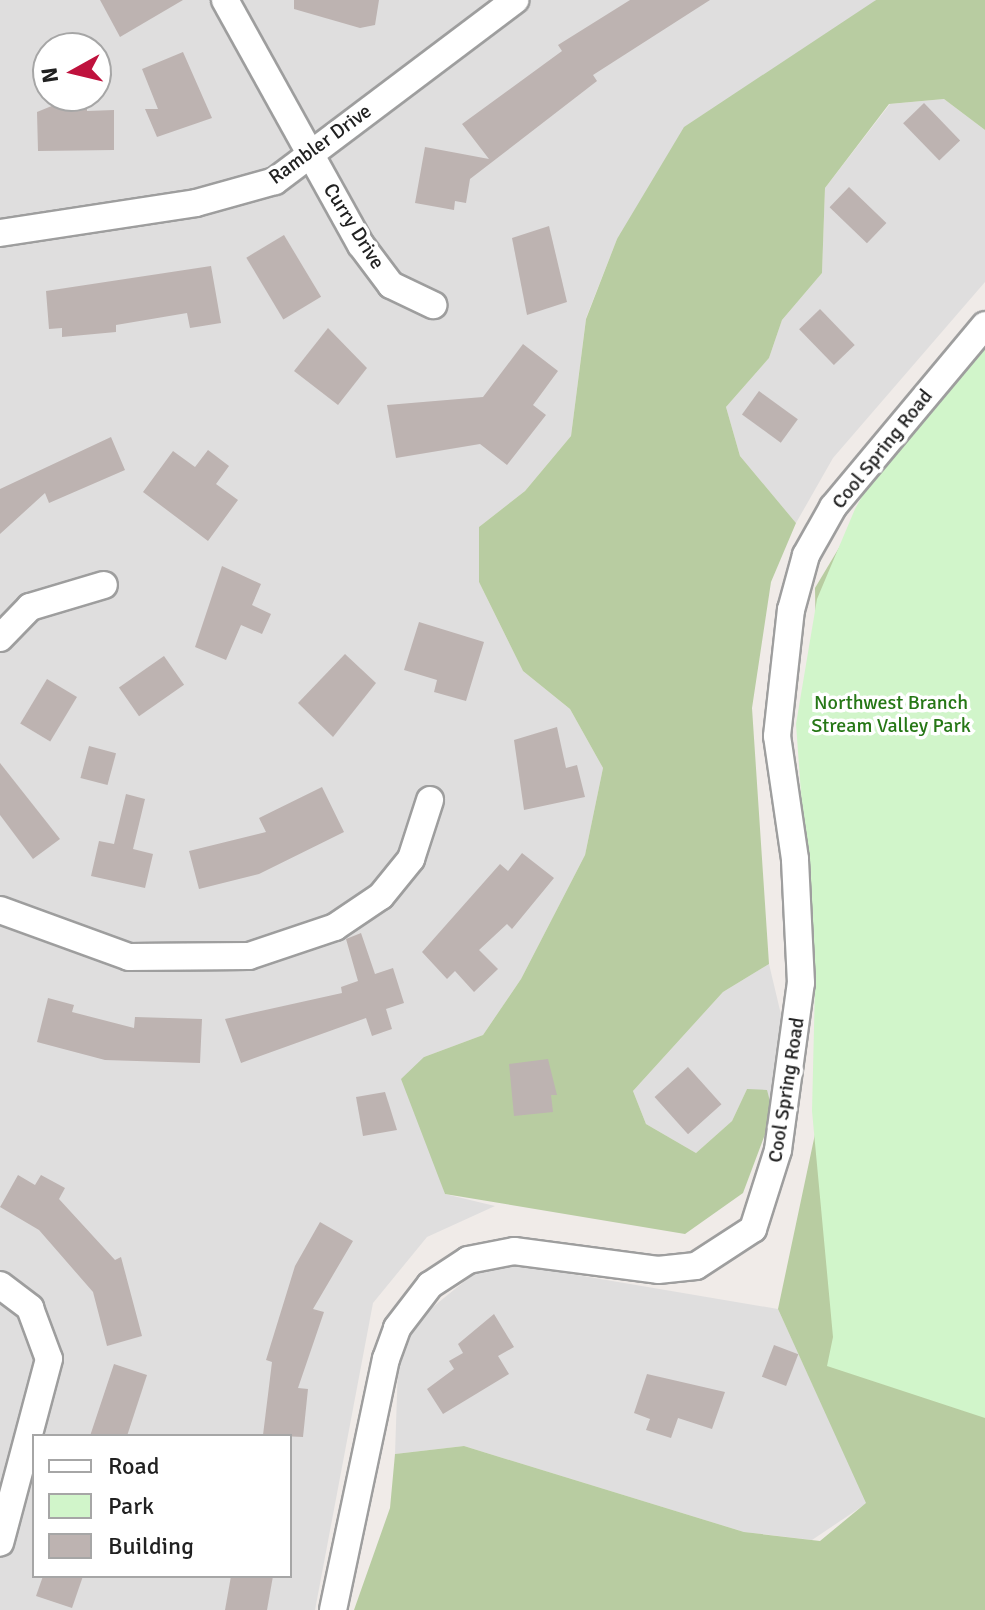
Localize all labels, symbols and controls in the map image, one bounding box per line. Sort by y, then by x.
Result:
north arrow [32,32,112,112]
text: N [35,66,64,85]
street label: Rambler Drive [264,99,376,189]
street label: Curry Drive [318,179,390,273]
street label: Cool Spring Road [827,385,937,513]
park label: Northwest Branch Stream Valley Park [811,691,971,738]
street label: Cool Spring Road [763,1016,809,1164]
legend [32,1434,292,1578]
text: Road [108,1451,159,1481]
text: Park [108,1491,154,1521]
text: Building [108,1531,194,1561]

